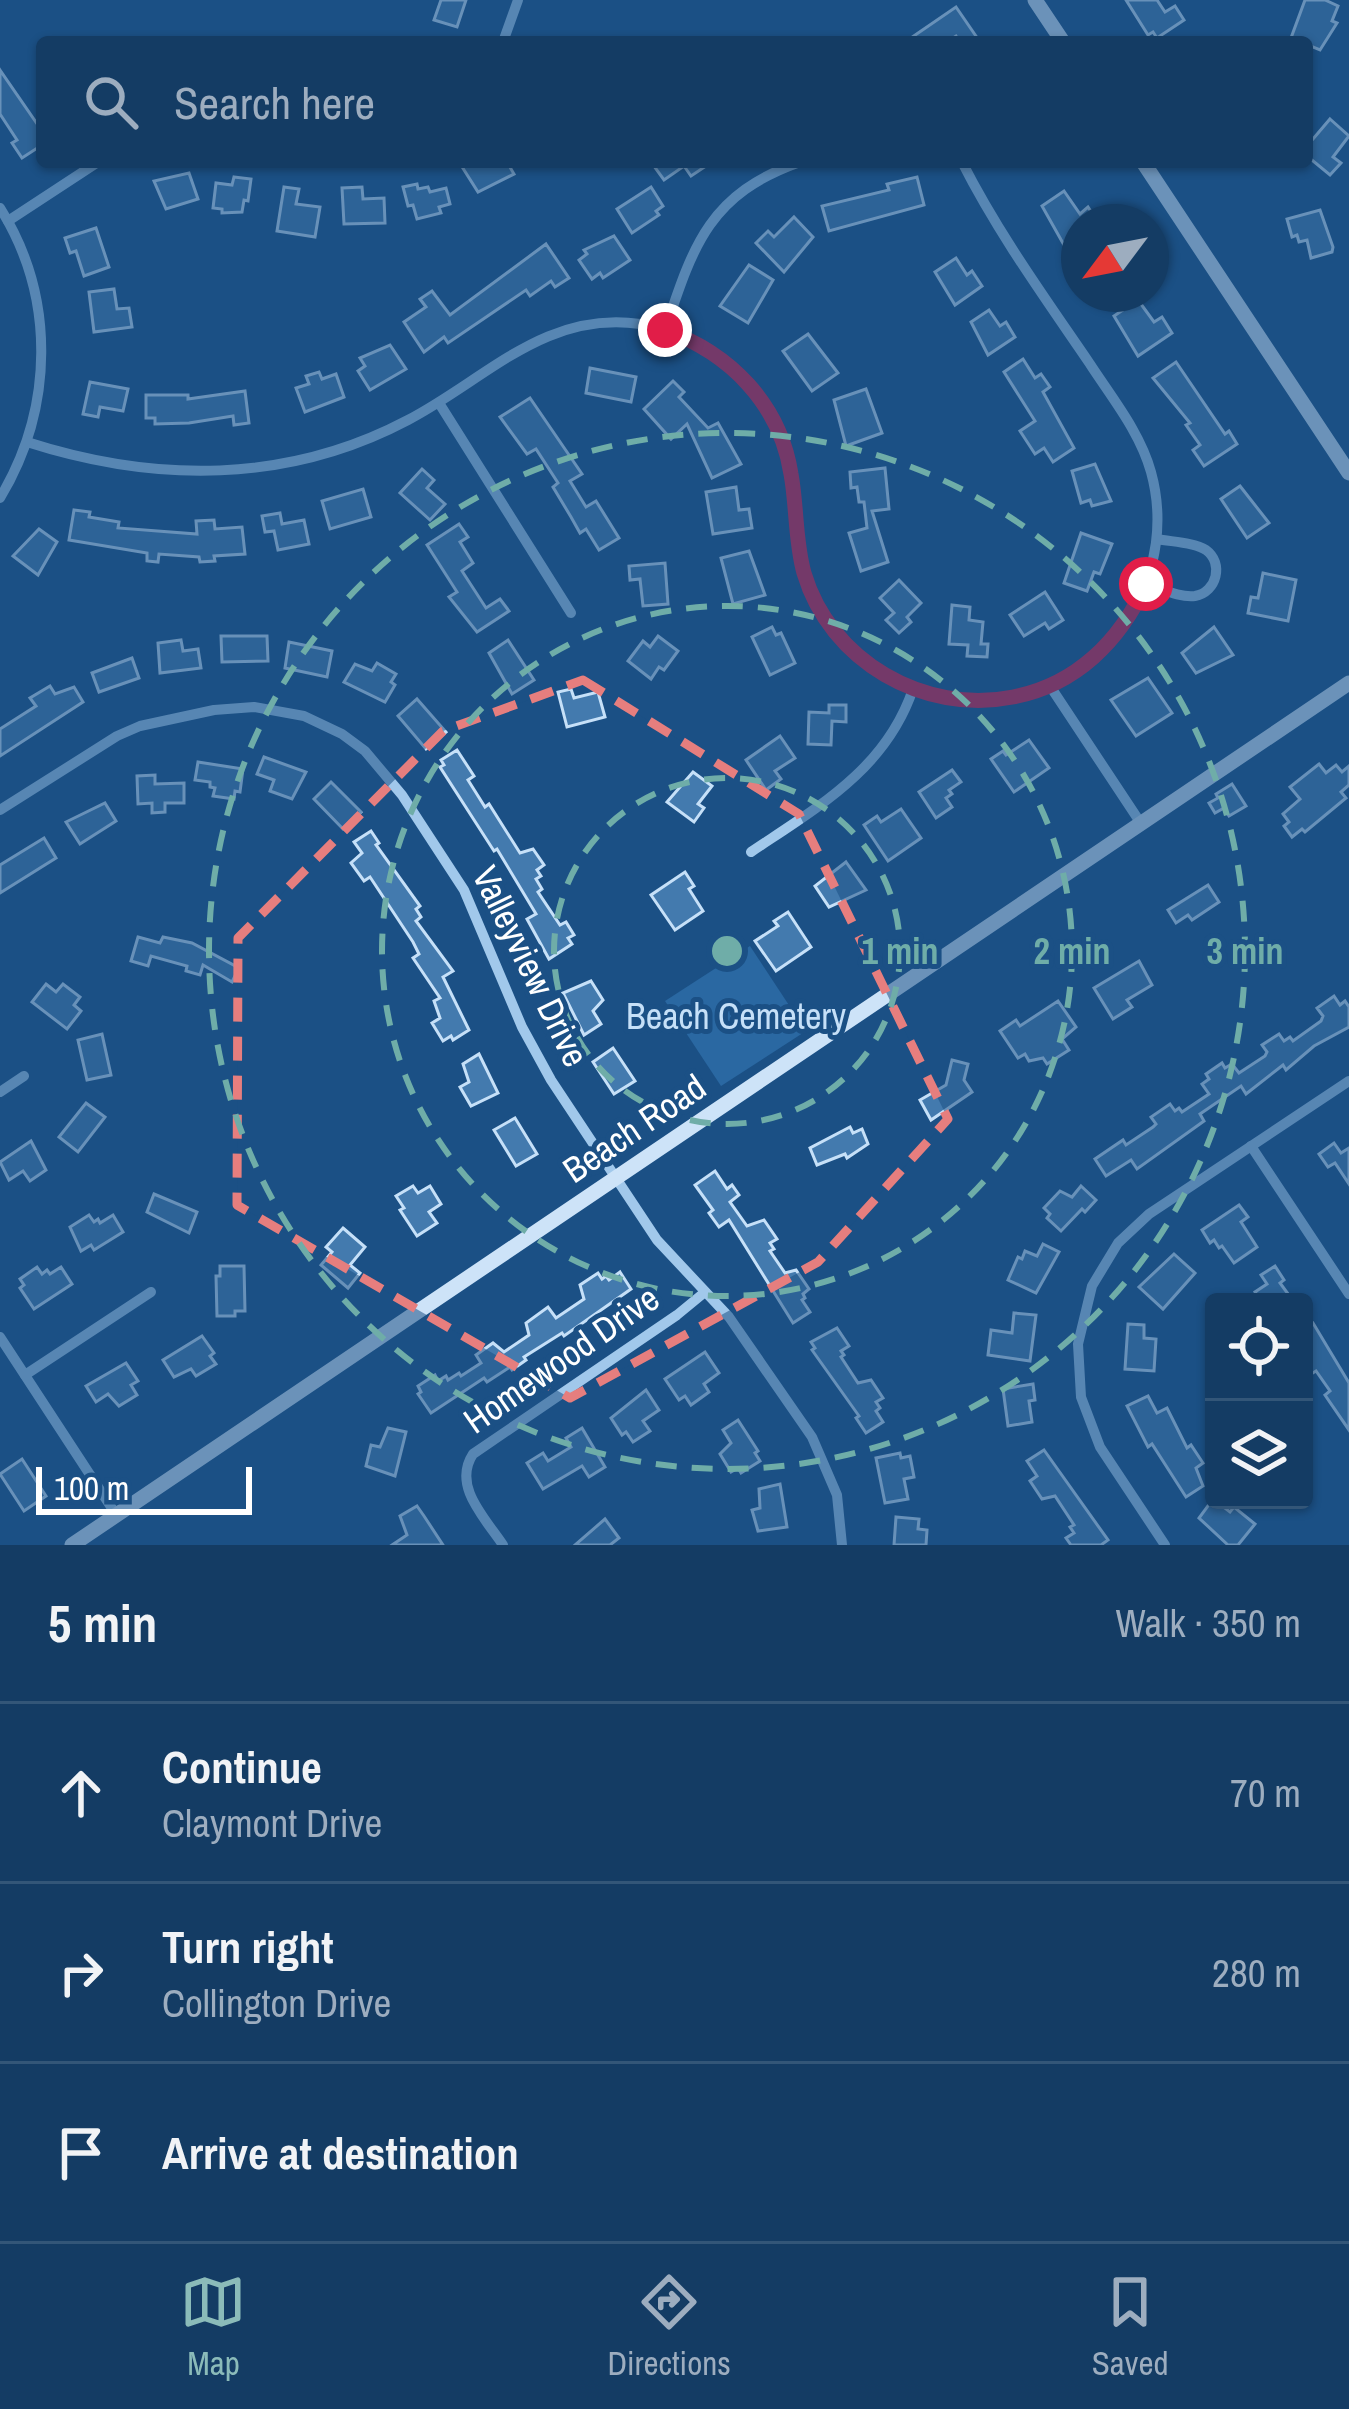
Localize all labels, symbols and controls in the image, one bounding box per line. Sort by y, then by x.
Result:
search box [36,36,1313,168]
icon: search [78,69,144,135]
text: Search here [174,72,375,133]
north arrow [1061,204,1169,312]
route end [638,303,692,357]
route start [1119,557,1173,611]
street label: Valleyview Drive [462,858,600,1074]
text: 1 min [861,927,939,975]
text: 2 min [1033,927,1111,975]
text: 3 min [1206,927,1284,975]
centre of rings [706,930,748,972]
park label: Beach Cemetery [626,992,846,1040]
street label: Beach Road [553,1063,715,1193]
street label: Homewood Drive [454,1274,668,1444]
map controls [1205,1293,1313,1509]
button: locate [1205,1293,1313,1401]
button: layers [1205,1401,1313,1509]
scale bar [36,1461,252,1514]
text: 100 m [54,1466,129,1510]
text: 5 min [48,1589,157,1658]
text: Walk · 350 m [1116,1597,1301,1649]
text: Continue [162,1736,322,1797]
icon: ahead [48,1760,114,1826]
text: 70 m [1230,1767,1301,1819]
text: Claymont Drive [162,1797,382,1849]
text: Turn right [162,1916,334,1977]
icon: right [48,1940,114,2006]
text: 280 m [1212,1947,1301,1999]
text: Collington Drive [162,1977,391,2029]
icon: arrive [48,2120,114,2186]
text: Arrive at destination [162,2122,519,2183]
tab: Map [180,2269,246,2385]
tab: Directions [607,2269,731,2385]
tab: Saved [1092,2269,1168,2385]

